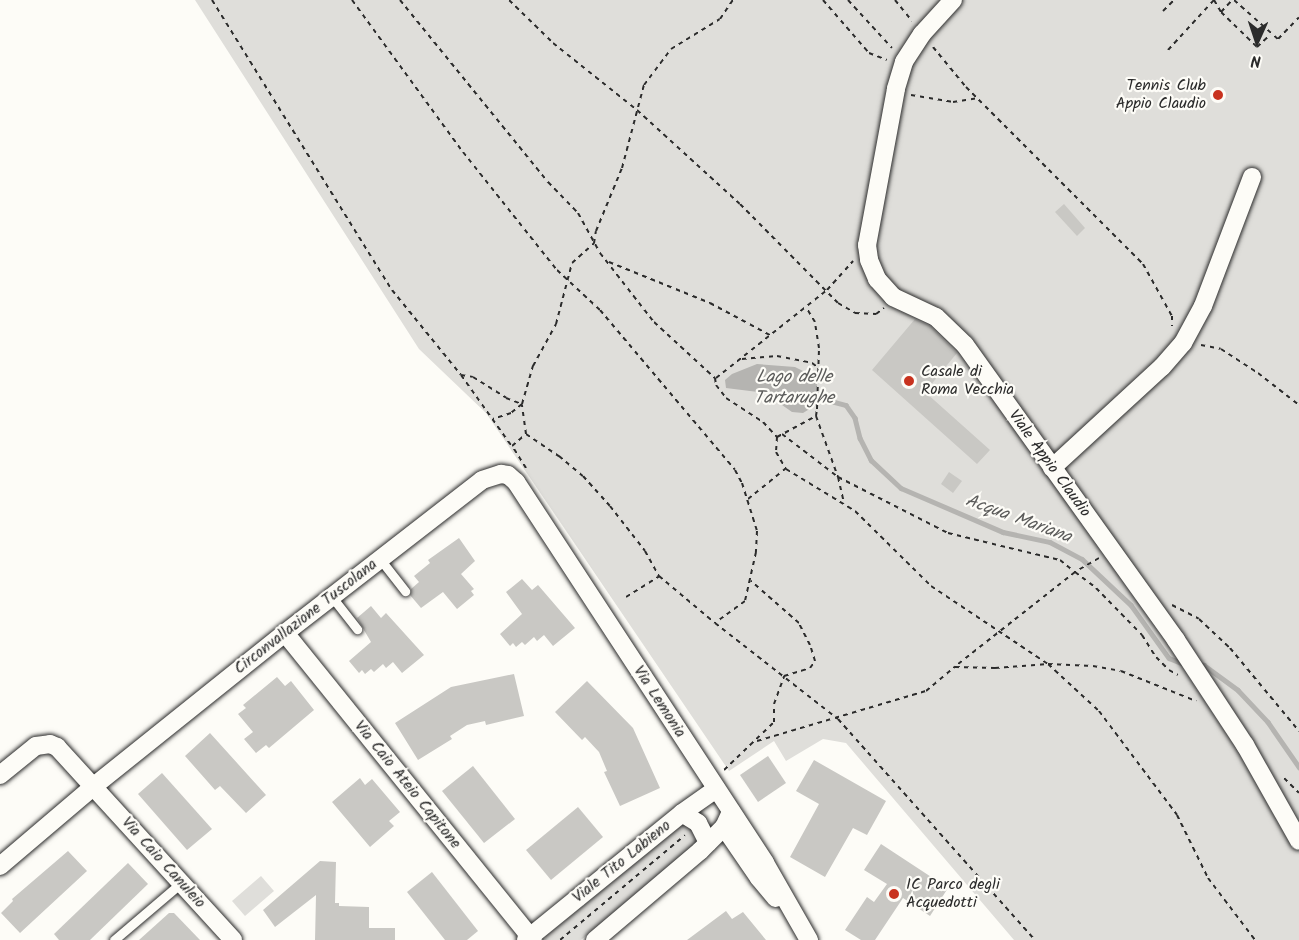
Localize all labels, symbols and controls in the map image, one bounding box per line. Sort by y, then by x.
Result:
north arrow [1227,12,1287,72]
text: N [1250,48,1262,73]
place label: Tennis Club Appio Claudio [1116,76,1206,114]
marker: Tennis Club Appio Claudio [1211,88,1225,102]
place label: Casale di Roma Vecchia [921,362,1014,400]
water label: Lago delle Tartarughe [754,368,834,410]
marker: Casale di Roma Vecchia [902,374,916,388]
street label: Viale Appio Claudio [1004,407,1094,521]
water label: Acqua Mariana [962,491,1074,549]
street label: Circonvallazione Tuscolana [231,555,381,679]
street label: Via Lemonia [629,662,689,742]
street label: Via Caio Ateio Capitone [349,717,465,853]
street label: Via Caio Canuleio [117,813,209,913]
street label: Viale Tito Labieno [569,816,675,908]
place label: IC Parco degli Acquedotti [906,875,1000,913]
marker: IC Parco degli Acquedotti [887,887,901,901]

